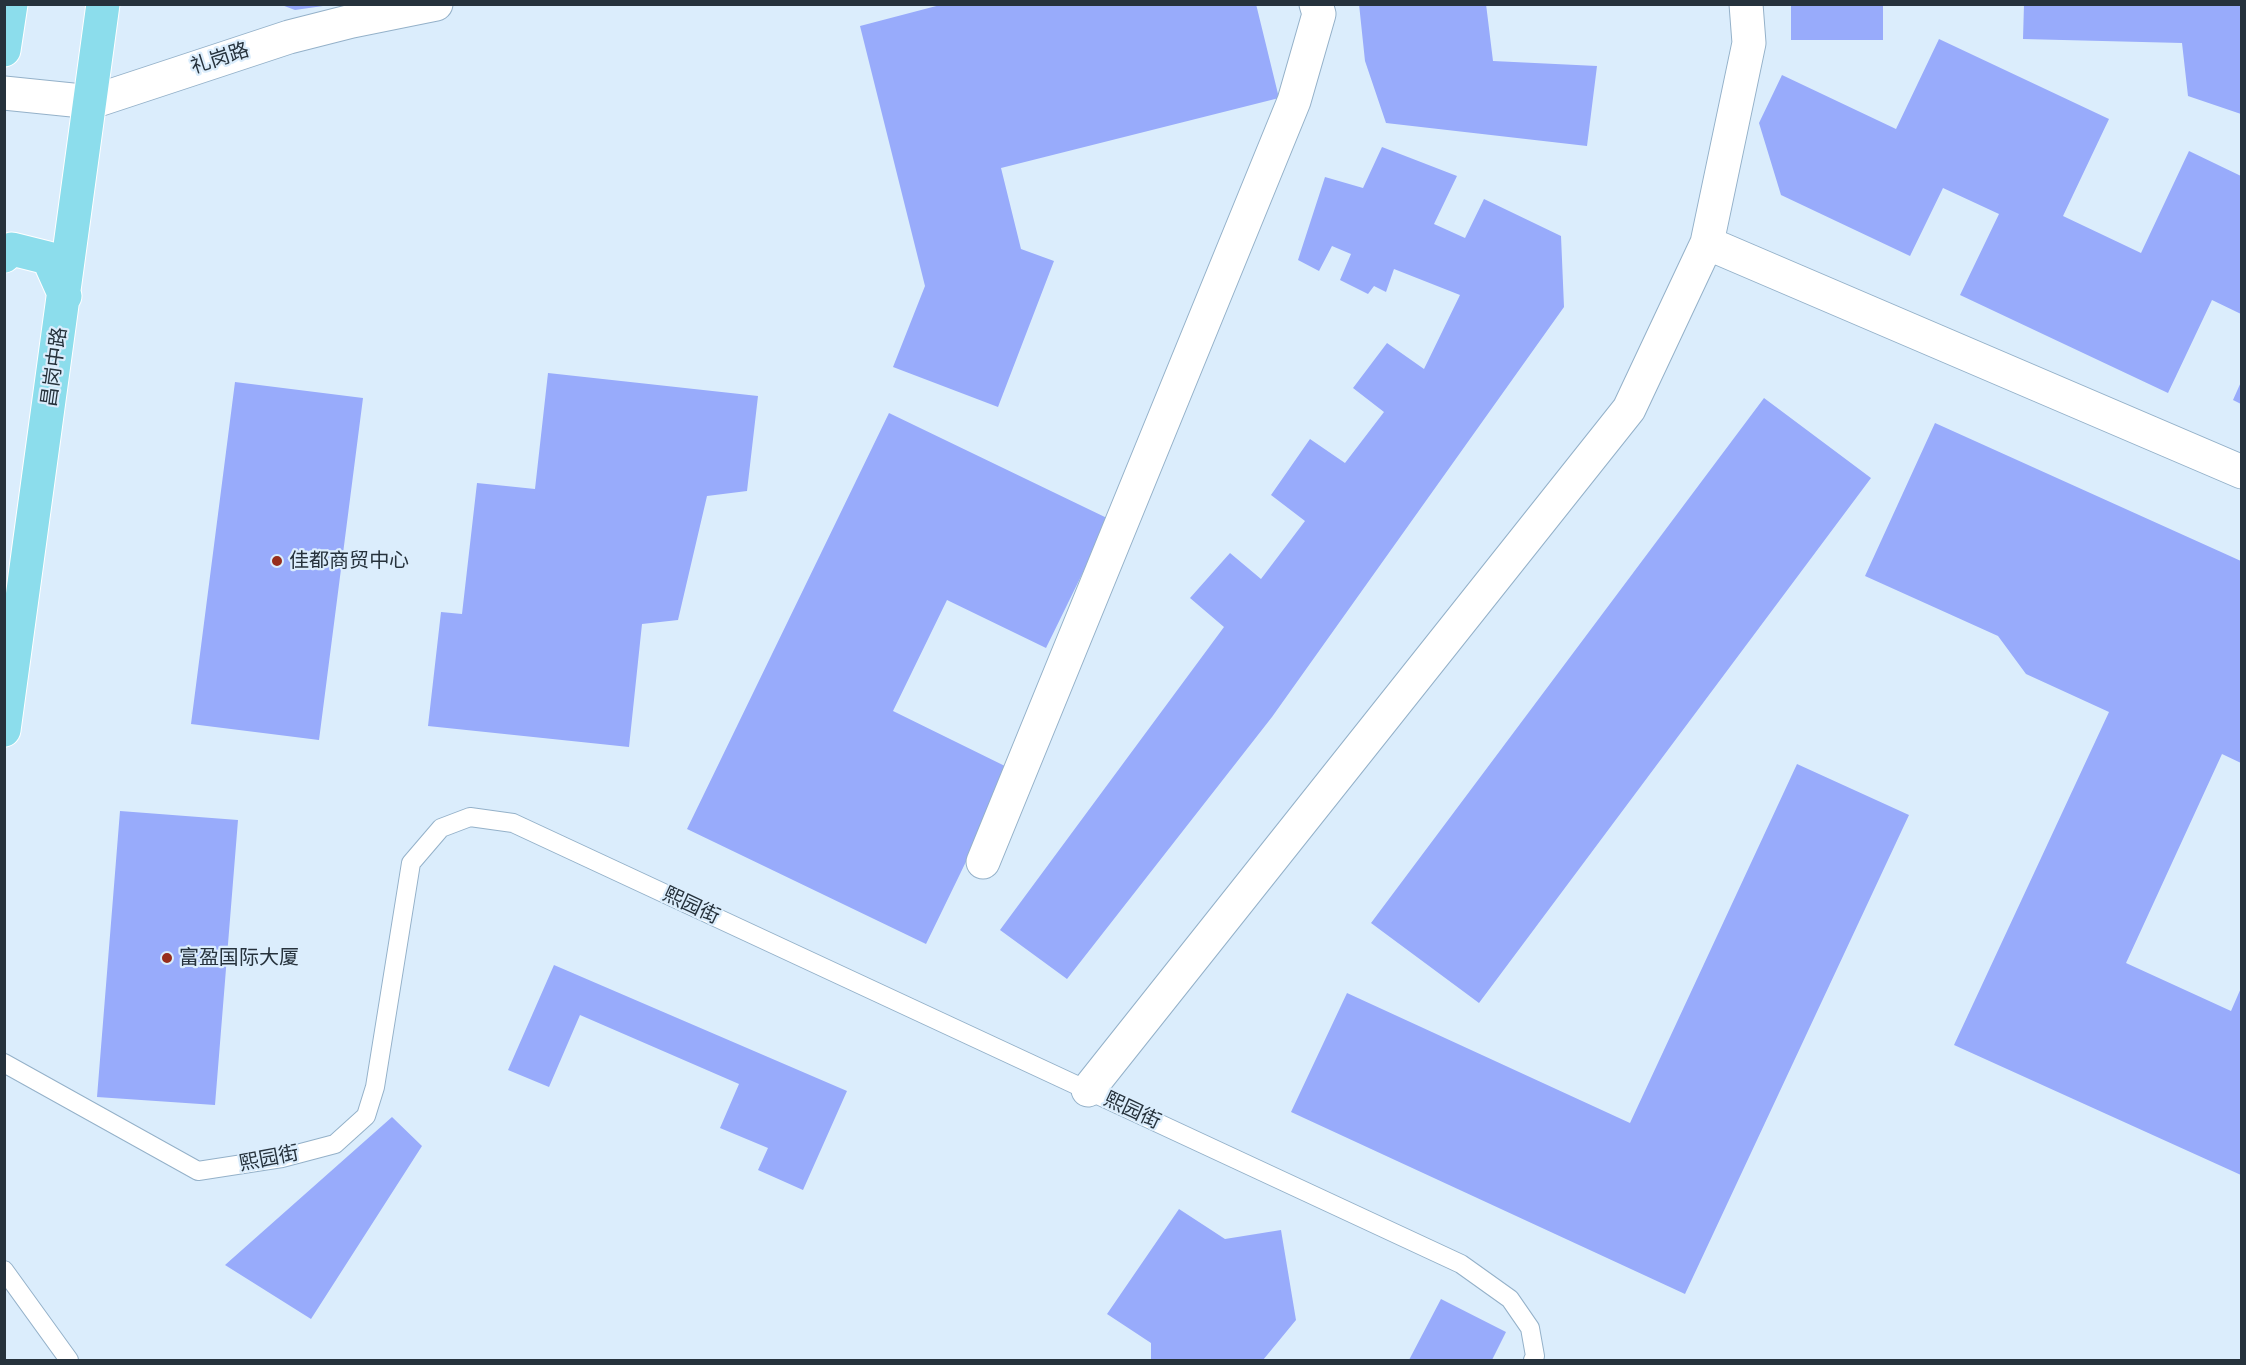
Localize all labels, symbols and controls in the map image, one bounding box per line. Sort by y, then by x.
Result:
street label: 礼岗路 [188,38,252,80]
street label: 昌岗中路 [38,326,72,408]
place label: 佳都商贸中心 [289,549,409,573]
marker: 佳都商贸中心 [270,554,284,568]
street label: 熙园街 [659,882,723,930]
place label: 富盈国际大厦 [179,946,299,970]
marker: 富盈国际大厦 [160,951,174,965]
street label: 熙园街 [1100,1087,1164,1135]
street label: 熙园街 [237,1141,301,1177]

